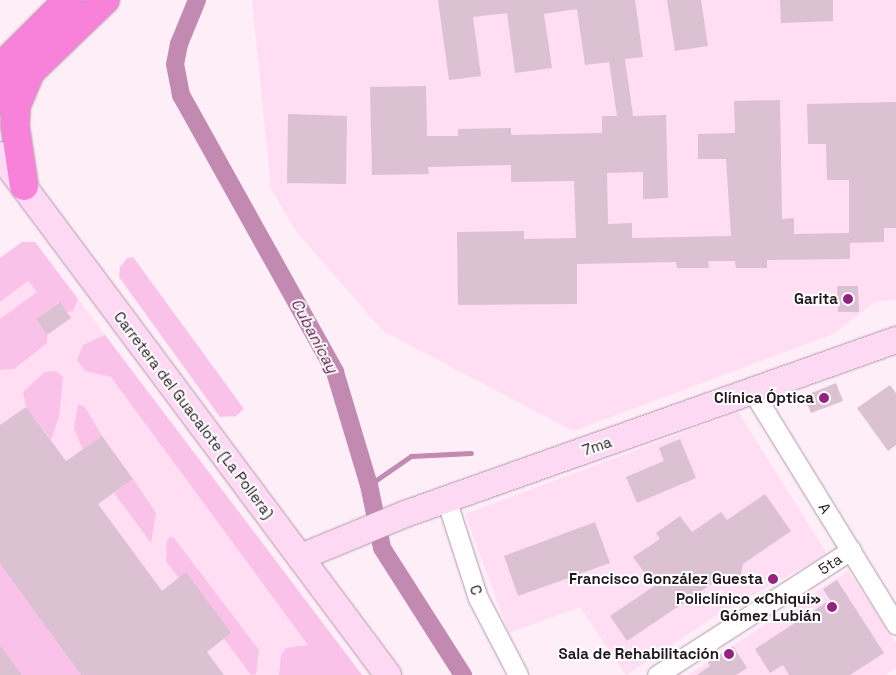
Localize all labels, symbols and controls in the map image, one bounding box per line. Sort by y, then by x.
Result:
place label: Garita [794,290,838,308]
marker: Garita [842,293,854,305]
water label: Cubanicay [286,295,342,377]
street label: Carretera del Guacalote (La Pollera) [110,308,278,522]
place label: Clínica Óptica [714,389,814,407]
marker: Clínica Óptica [818,392,830,404]
street label: 7ma [580,433,614,459]
street label: A [815,499,835,517]
street label: 5ta [815,550,845,578]
place label: Francisco González Guesta [569,570,763,588]
marker: Francisco González Guesta [767,573,779,585]
street label: C [466,583,486,597]
place label: Policlínico «Chiqui» Gómez Lubián [676,589,821,624]
marker: Policlínico «Chiqui» Gómez Lubián [825,600,839,614]
place label: Sala de Rehabilitación [559,645,719,663]
marker: Sala de Rehabilitación [723,648,735,660]

